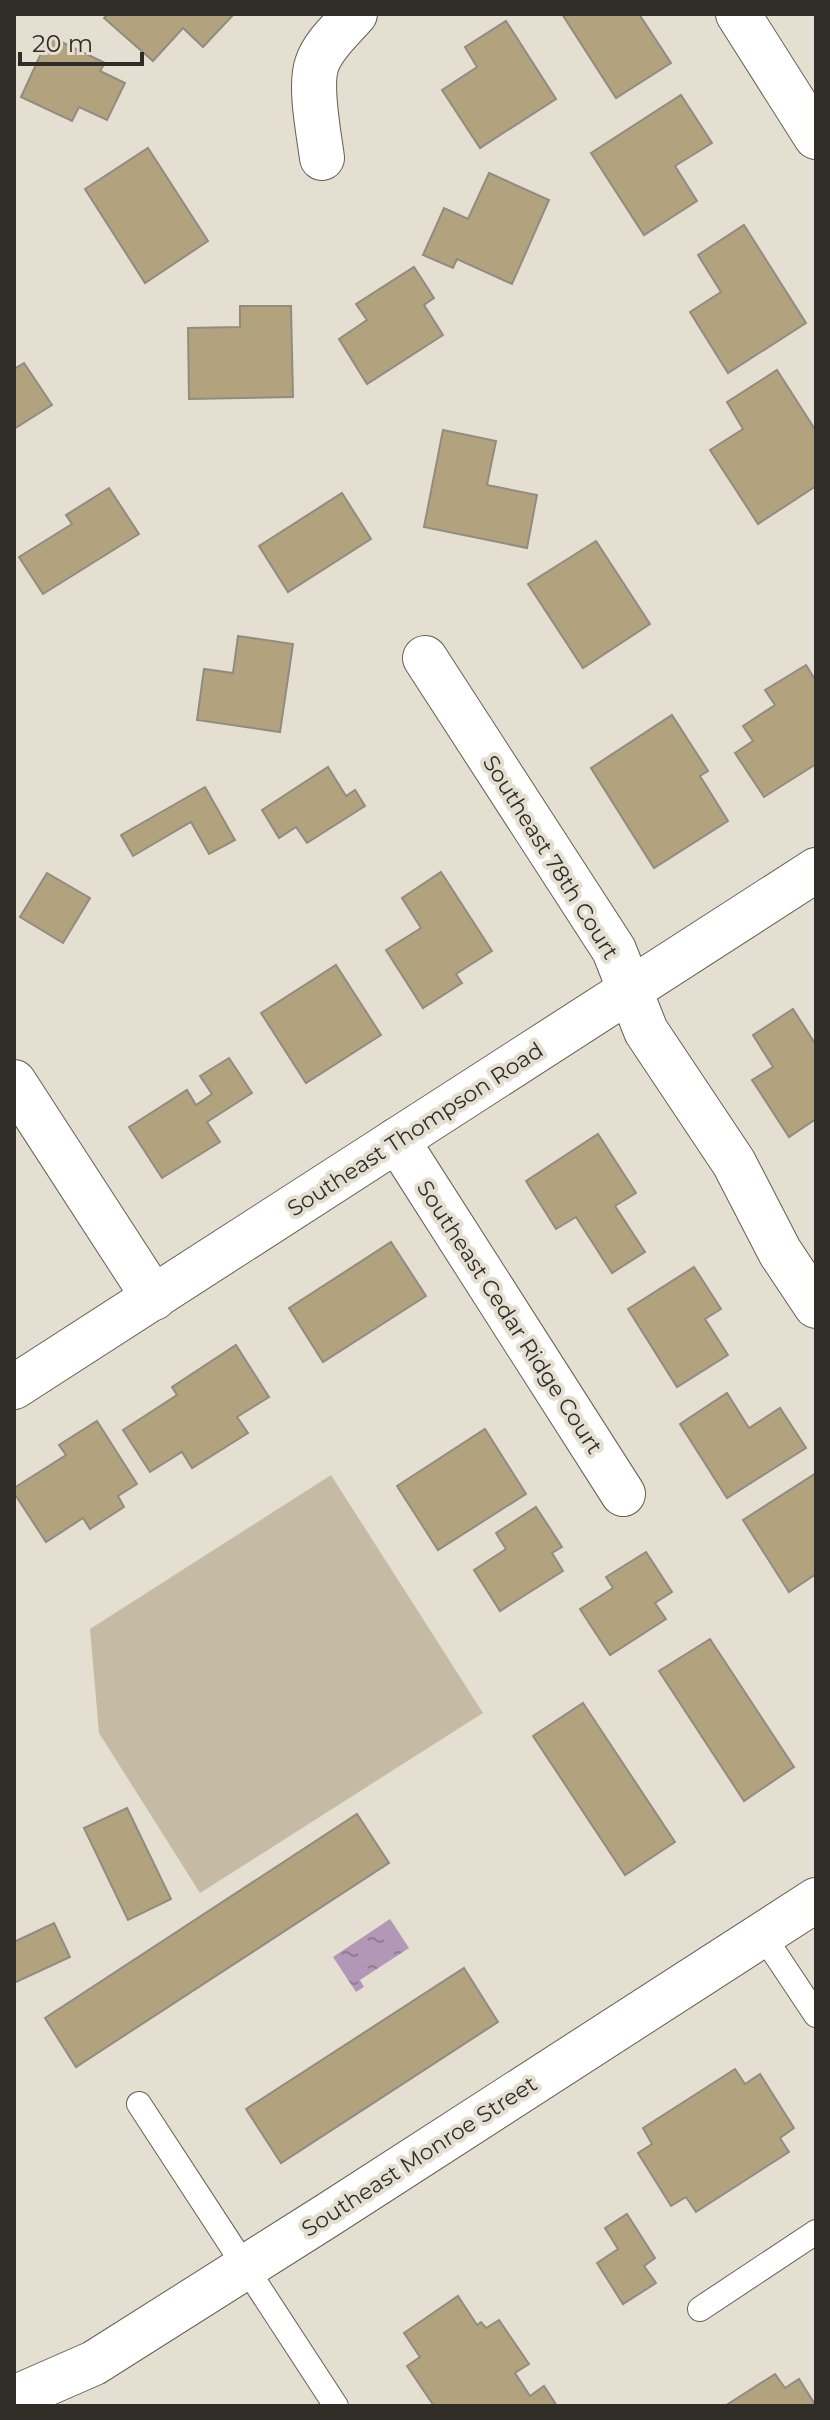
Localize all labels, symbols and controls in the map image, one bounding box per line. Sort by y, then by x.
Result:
scale bar [20,16,142,66]
text: 20 m [32,29,93,58]
street label: Southeast 78th Court [477,750,624,964]
street label: Southeast Thompson Road [282,1037,548,1222]
street label: Southeast Cedar Ridge Court [411,1175,608,1459]
street label: Southeast Monroe Street [297,2070,542,2243]

